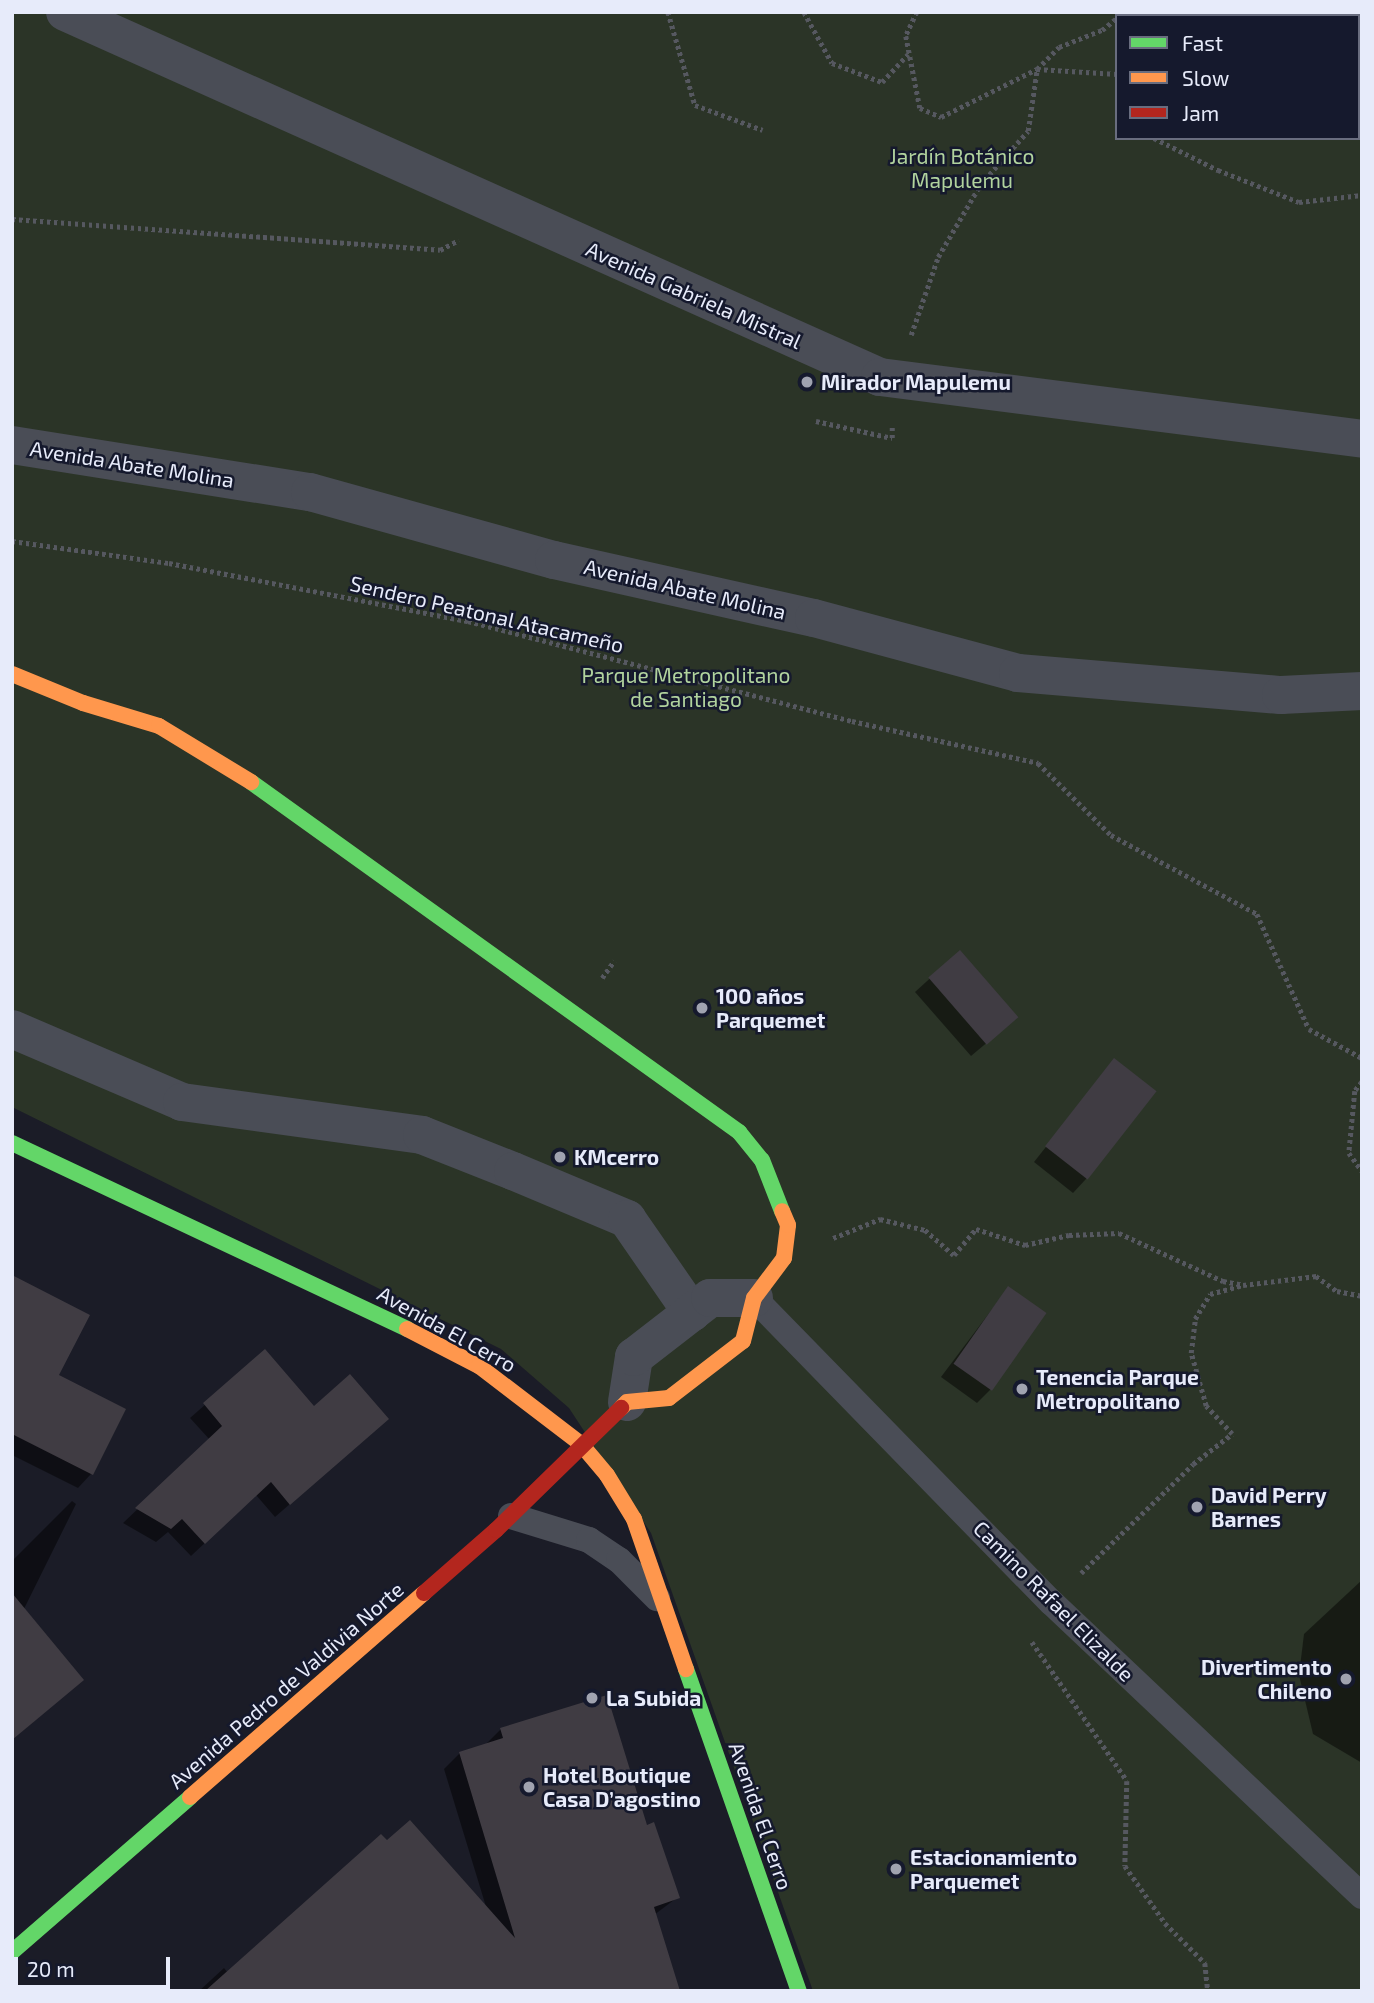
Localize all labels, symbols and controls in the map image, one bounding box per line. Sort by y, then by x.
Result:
legend [1115,14,1360,140]
text: Fast [1182,30,1223,55]
text: Slow [1182,65,1229,90]
text: Jam [1182,100,1219,125]
park label: Jardín Botánico Mapulemu [890,143,1034,193]
street label: Avenida Gabriela Mistral [582,236,806,354]
place label: Mirador Mapulemu [821,369,1011,395]
marker: Mirador Mapulemu [799,374,815,390]
street label: Avenida Abate Molina [28,435,236,493]
street label: Avenida Abate Molina [582,553,788,625]
street label: Sendero Peatonal Atacameño [347,570,627,658]
park label: Parque Metropolitano de Santiago [582,662,790,712]
place label: 100 años Parquemet [716,983,825,1033]
marker: 100 años Parquemet [694,1000,710,1016]
place label: KMcerro [574,1144,659,1170]
marker: KMcerro [552,1149,568,1165]
street label: Avenida El Cerro [373,1280,521,1378]
place label: Tenencia Parque Metropolitano [1036,1364,1199,1414]
marker: Tenencia Parque Metropolitano [1014,1381,1030,1397]
place label: David Perry Barnes [1211,1482,1327,1532]
marker: David Perry Barnes [1189,1499,1205,1515]
street label: Camino Rafael Elizalde [968,1515,1140,1687]
street label: Avenida Pedro de Valdivia Norte [163,1576,409,1794]
place label: Divertimento Chileno [1201,1654,1332,1704]
marker: Divertimento Chileno [1338,1671,1354,1687]
place label: La Subida [606,1685,701,1711]
marker: La Subida [584,1690,600,1706]
street label: Avenida El Cerro [724,1739,798,1893]
place label: Hotel Boutique Casa D’agostino [543,1762,701,1812]
marker: Hotel Boutique Casa D’agostino [521,1779,537,1795]
place label: Estacionamiento Parquemet [910,1844,1077,1894]
marker: Estacionamiento Parquemet [888,1861,904,1877]
scale bar [18,1944,173,1988]
text: 20 m [27,1956,75,1981]

